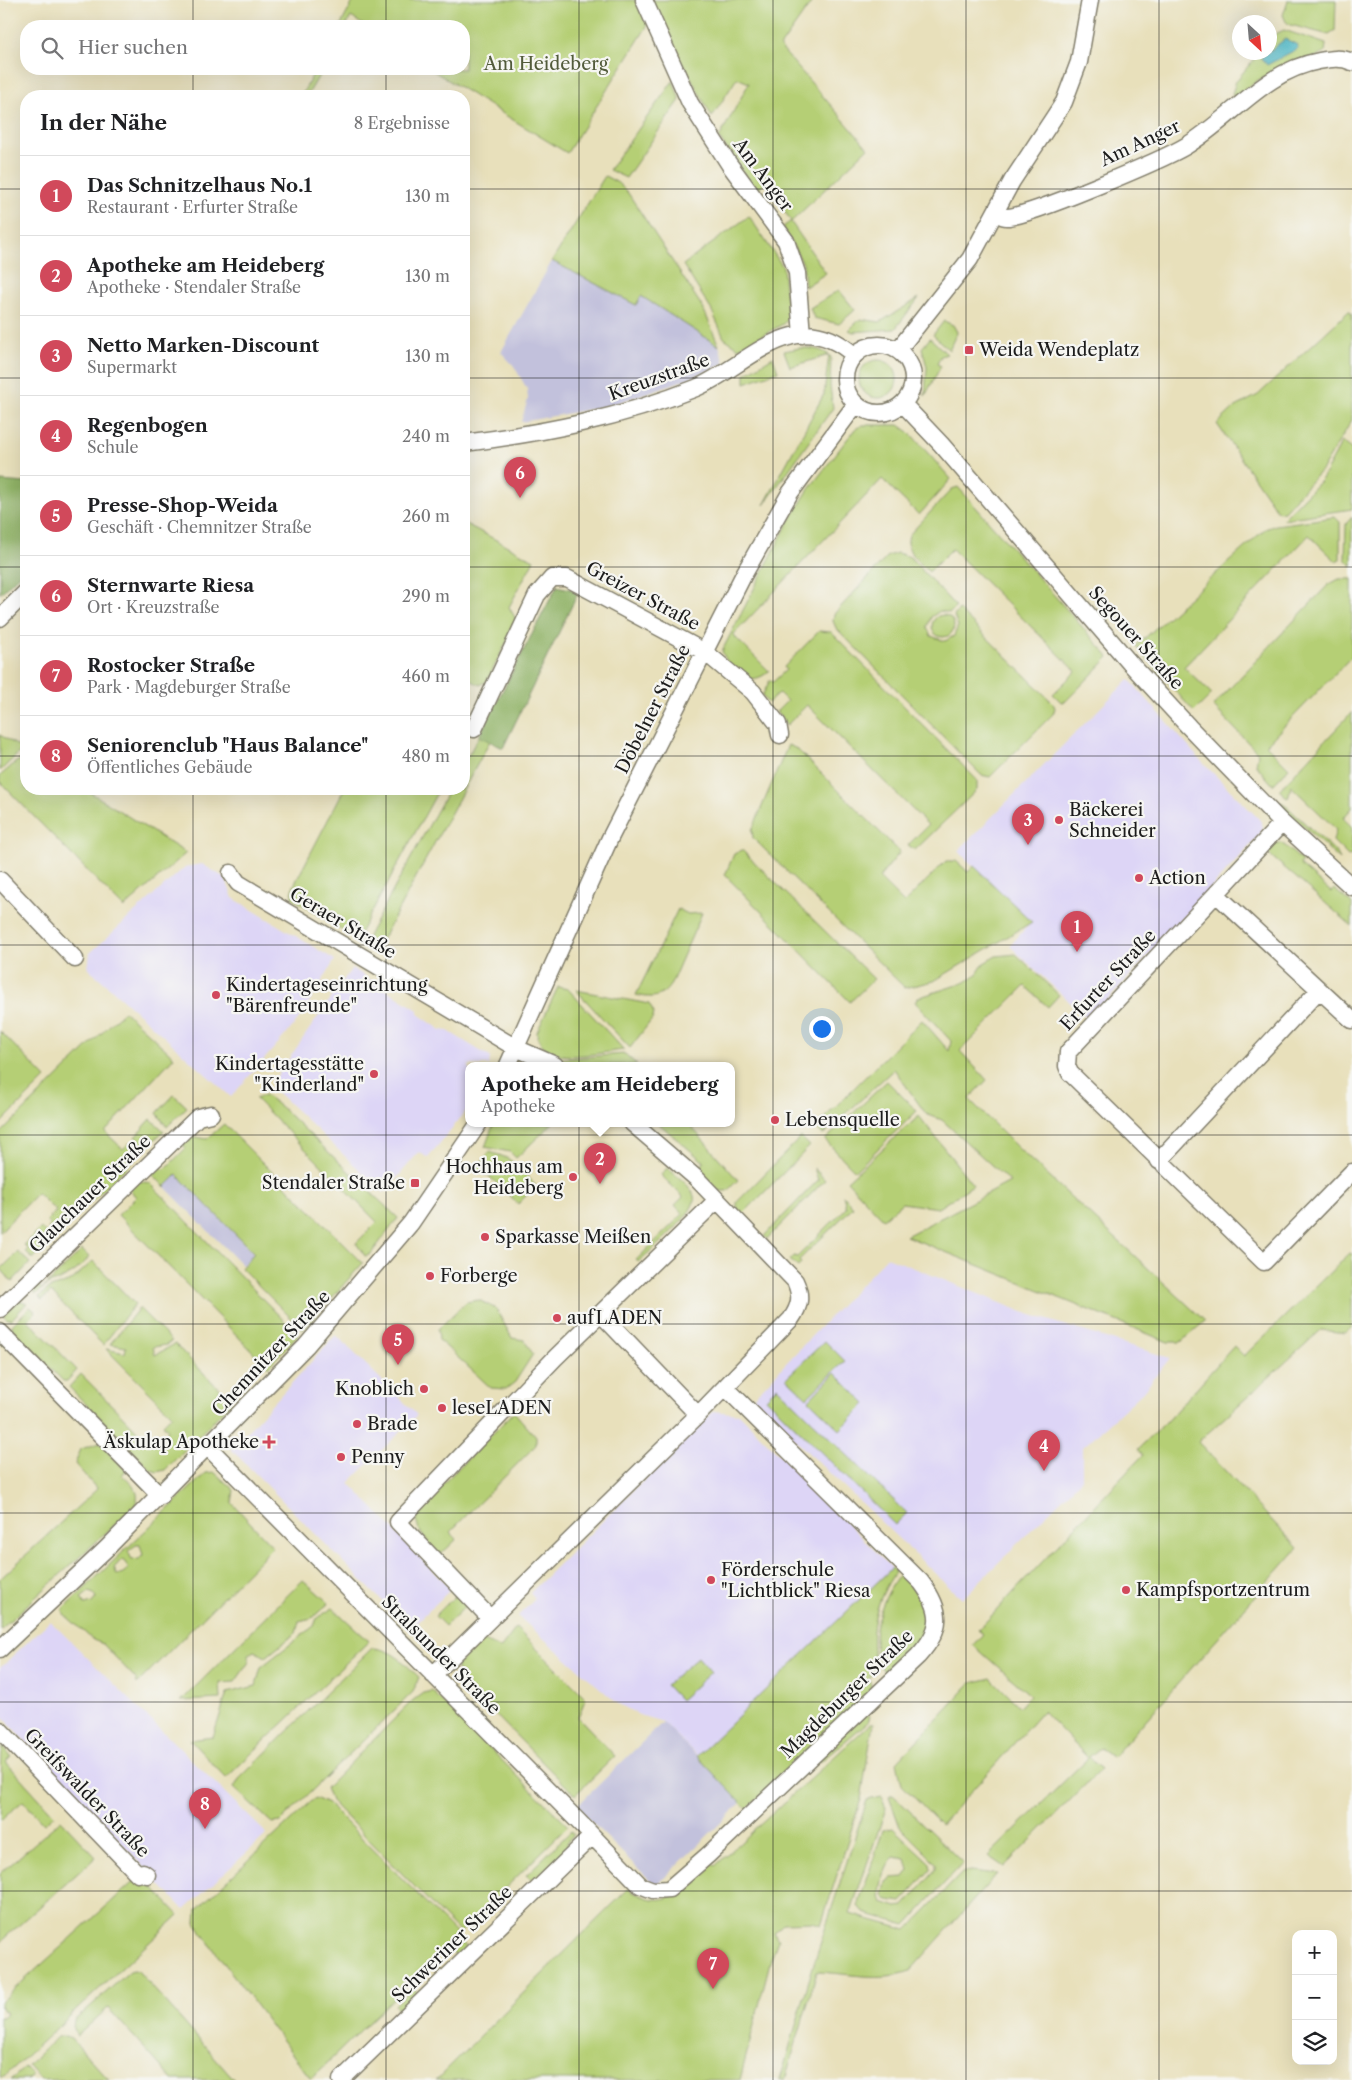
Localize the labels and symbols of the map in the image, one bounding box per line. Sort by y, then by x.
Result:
north arrow [1232,15,1277,60]
park label: Am Heideberg [483,53,609,75]
street label: Am Anger [1096,115,1184,172]
street label: Am Anger [728,133,798,216]
place label: Weida Wendeplatz [978,339,1139,361]
marker: Weida Wendeplatz [963,344,975,356]
street label: Kreuzstraße [606,349,712,405]
pin: 6 [504,457,536,498]
street label: Greizer Straße [582,557,704,635]
street label: Segouer Straße [1084,582,1188,694]
street label: Döbelner Straße [611,641,695,777]
place label: Bäckerei Schneider [1069,799,1156,842]
pin: 3 [1012,804,1044,845]
marker: Bäckerei Schneider [1053,814,1065,826]
place label: Action [1148,867,1206,889]
marker: Action [1133,872,1145,884]
street label: Geraer Straße [286,883,400,963]
pin: 1 [1061,911,1093,952]
street label: Erfurter Straße [1056,925,1160,1035]
place label: Kindertageseinrichtung "Bärenfreunde" [226,974,428,1017]
marker: Kindertageseinrichtung "Bärenfreunde" [210,989,222,1001]
your location [809,1016,835,1042]
place label: Kindertagesstätte "Kinderland" [215,1053,364,1096]
marker: Kindertagesstätte "Kinderland" [368,1068,380,1080]
place label: Lebensquelle [785,1109,900,1131]
marker: Lebensquelle [769,1114,781,1126]
street label: Glauchauer Straße [25,1130,155,1258]
pin: 2 [584,1143,616,1184]
place label: Hochhaus am Heideberg [446,1156,563,1199]
marker: Hochhaus am Heideberg [567,1171,579,1183]
place label: Stendaler Straße [262,1172,405,1194]
marker: Stendaler Straße [409,1177,421,1189]
place label: Sparkasse Meißen [495,1226,651,1248]
marker: Sparkasse Meißen [479,1231,491,1243]
place label: Forberge [440,1265,518,1287]
marker: Forberge [424,1270,436,1282]
street label: Chemnitzer Straße [207,1286,335,1420]
place label: aufLADEN [567,1307,662,1329]
marker: aufLADEN [551,1312,563,1324]
pin: 5 [382,1324,414,1365]
place label: Knoblich [335,1378,414,1400]
marker: Knoblich [418,1383,430,1395]
place label: leseLADEN [452,1397,552,1419]
marker: leseLADEN [436,1402,448,1414]
place label: Brade [367,1413,418,1435]
marker: Brade [351,1418,363,1430]
place label: Äskulap Apotheke [102,1430,259,1453]
pin: 4 [1028,1430,1060,1471]
marker: Äskulap Apotheke [263,1436,275,1448]
place label: Penny [351,1446,406,1468]
marker: Penny [335,1451,347,1463]
place label: Förderschule "Lichtblick" Riesa [721,1559,871,1602]
marker: Förderschule "Lichtblick" Riesa [705,1574,717,1586]
place label: Kampfsportzentrum [1136,1579,1310,1601]
marker: Kampfsportzentrum [1120,1584,1132,1596]
street label: Stralsunder Straße [377,1591,505,1719]
street label: Magdeburger Straße [776,1625,918,1763]
street label: Greifswalder Straße [20,1724,154,1862]
pin: 8 [189,1788,221,1829]
street label: Schweriner Straße [387,1881,517,2007]
pin: 7 [697,1948,729,1989]

